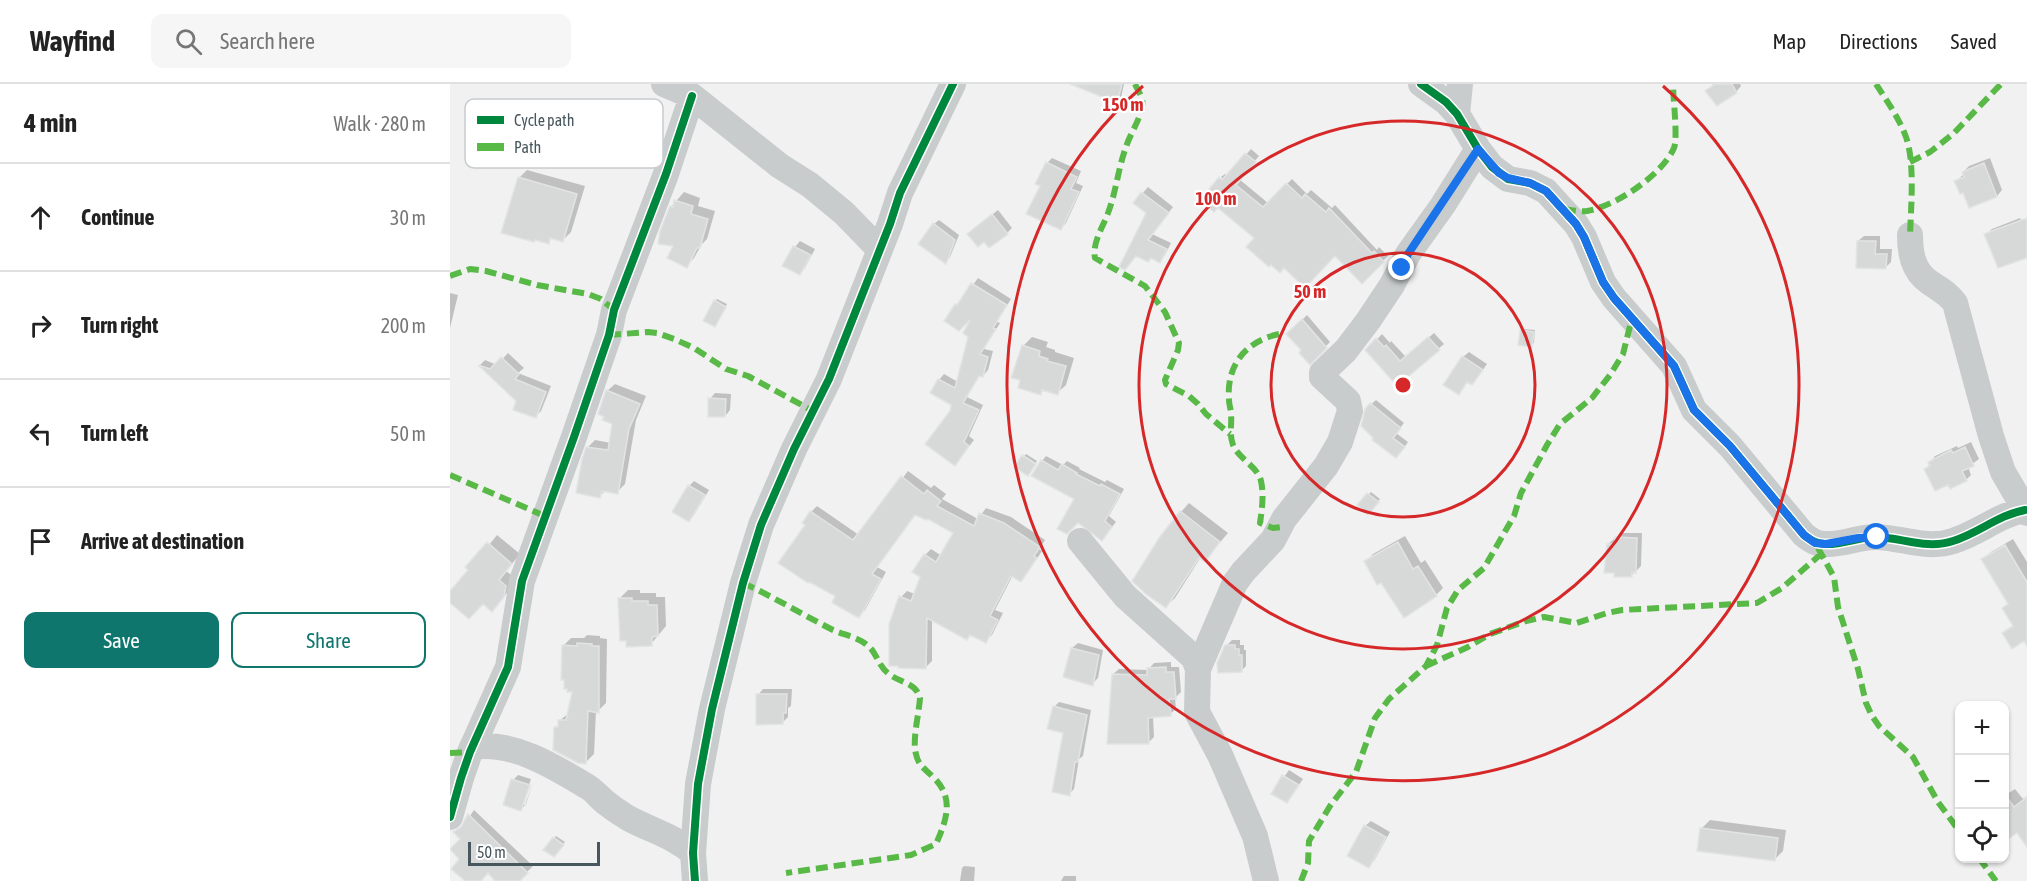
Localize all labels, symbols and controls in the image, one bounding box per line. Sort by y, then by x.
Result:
search box [151,14,571,68]
text: Wayfind [30,25,115,57]
icon: search [172,25,205,58]
text: Search here [220,28,315,54]
text: Map [1772,29,1806,53]
text: Directions [1839,29,1918,53]
text: Saved [1951,29,1997,53]
text: 150 m [1103,94,1143,115]
legend [465,99,663,168]
text: 4 min [24,108,77,138]
text: Cycle path [514,111,574,130]
text: Walk · 280 m [334,112,426,135]
text: Path [514,138,541,156]
text: 100 m [1196,188,1236,209]
icon: ahead [24,201,57,234]
text: Continue [81,204,155,230]
text: 30 m [390,206,426,229]
route end [1388,254,1414,280]
text: 50 m [1294,281,1326,302]
icon: right [24,309,57,342]
text: Turn right [81,312,158,338]
text: 200 m [381,314,426,337]
centre of rings [1393,375,1413,395]
icon: left [24,417,57,450]
text: Turn left [81,420,148,446]
text: 50 m [390,422,426,445]
route start [1863,523,1889,549]
icon: arrive [24,525,57,558]
text: Arrive at destination [81,528,244,554]
button: Save [24,612,219,668]
button: Share [231,612,426,668]
map controls [1955,701,2009,863]
button: + [1955,701,2009,755]
button: − [1955,755,2009,809]
button: locate [1955,809,2009,863]
scale bar [468,839,600,866]
text: 50 m [477,843,506,861]

